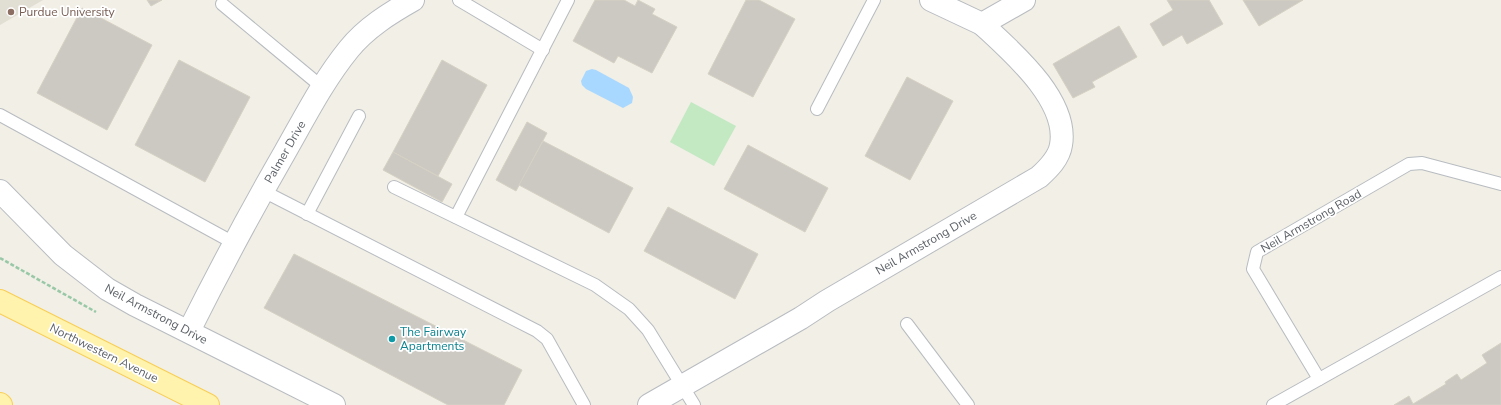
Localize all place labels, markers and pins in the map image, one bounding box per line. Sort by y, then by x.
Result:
place label: Purdue University [19,4,116,20]
marker: Purdue University [6,7,16,17]
place label: The Fairway Apartments [400,324,467,354]
marker: The Fairway Apartments [387,334,397,344]

